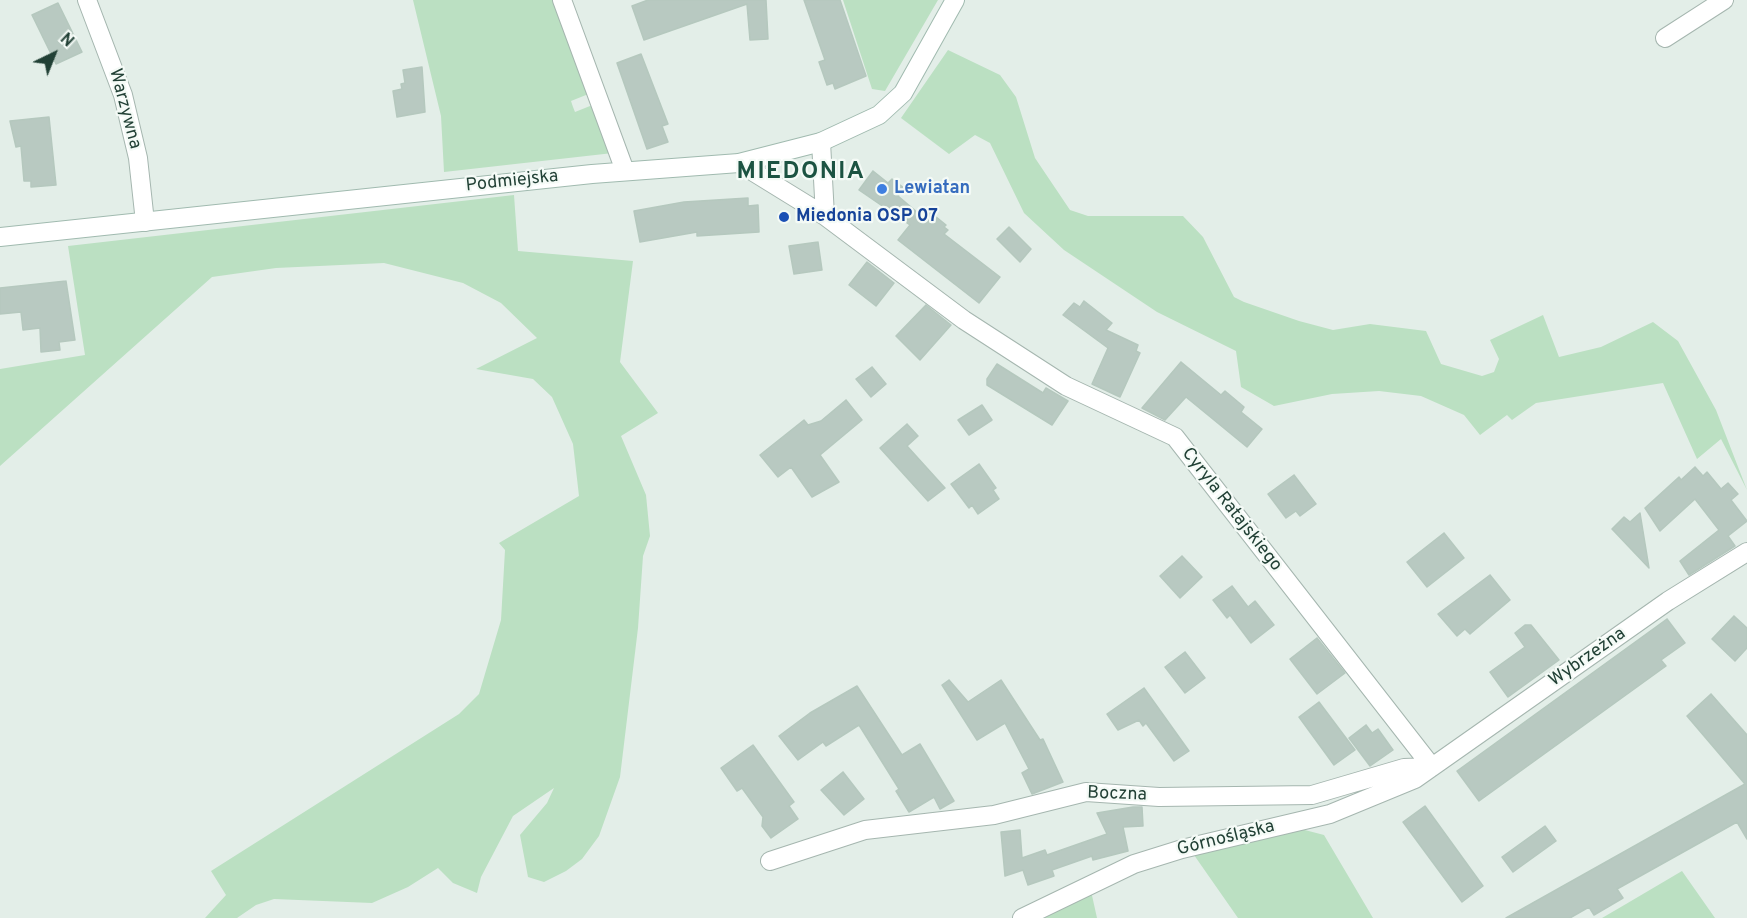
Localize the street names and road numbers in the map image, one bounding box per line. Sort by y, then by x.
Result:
street label: Warzywna [103,67,145,151]
street label: Podmiejska [465,166,559,198]
street label: Cyryla Ratajskiego [1176,444,1286,576]
street label: Wybrzeżna [1546,624,1630,692]
street label: Boczna [1087,783,1147,807]
street label: Górnośląska [1175,816,1277,862]

